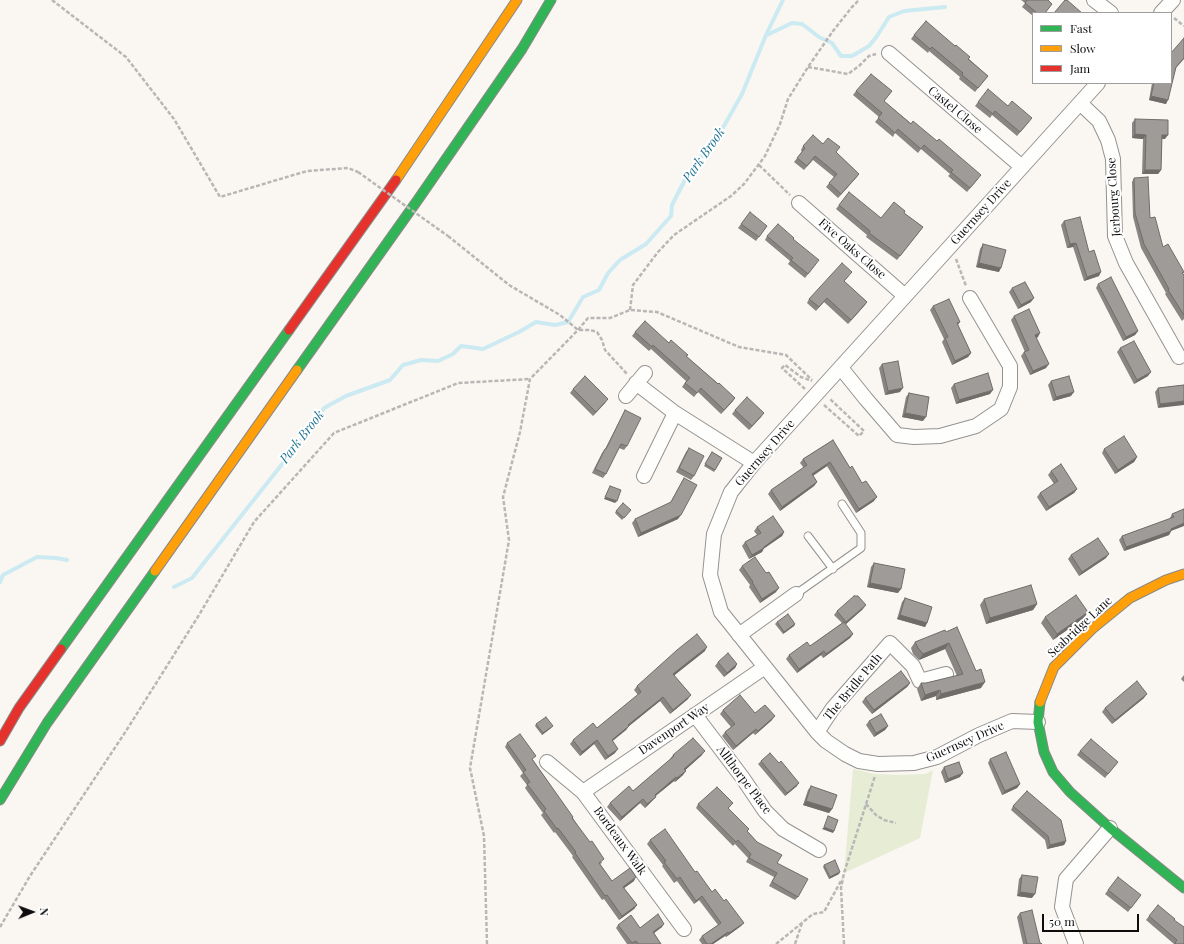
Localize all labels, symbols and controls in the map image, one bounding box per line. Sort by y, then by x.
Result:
legend [1032,12,1172,84]
text: Fast [1070,20,1092,36]
text: Slow [1070,40,1096,56]
text: Jam [1070,60,1090,76]
street label: Castel Close [925,83,985,137]
water label: Park Brook [680,125,728,185]
street label: Jerbourg Close [1104,157,1124,237]
street label: Guernsey Drive [948,176,1014,248]
street label: Five Oaks Close [815,216,889,282]
water label: Park Brook [277,407,327,467]
street label: Guernsey Drive [732,417,798,489]
street label: Seabridge Lane [1045,594,1115,660]
street label: The Bridle Path [821,650,885,724]
street label: Davenport Way [636,700,712,758]
street label: Guernsey Drive [924,718,1006,766]
street label: Allthorpe Place [714,743,774,817]
street label: Bordeaux Walk [590,804,650,878]
north arrow [12,892,52,932]
scale bar [1044,906,1141,932]
text: N [37,908,52,916]
text: 50 m [1049,913,1075,929]

